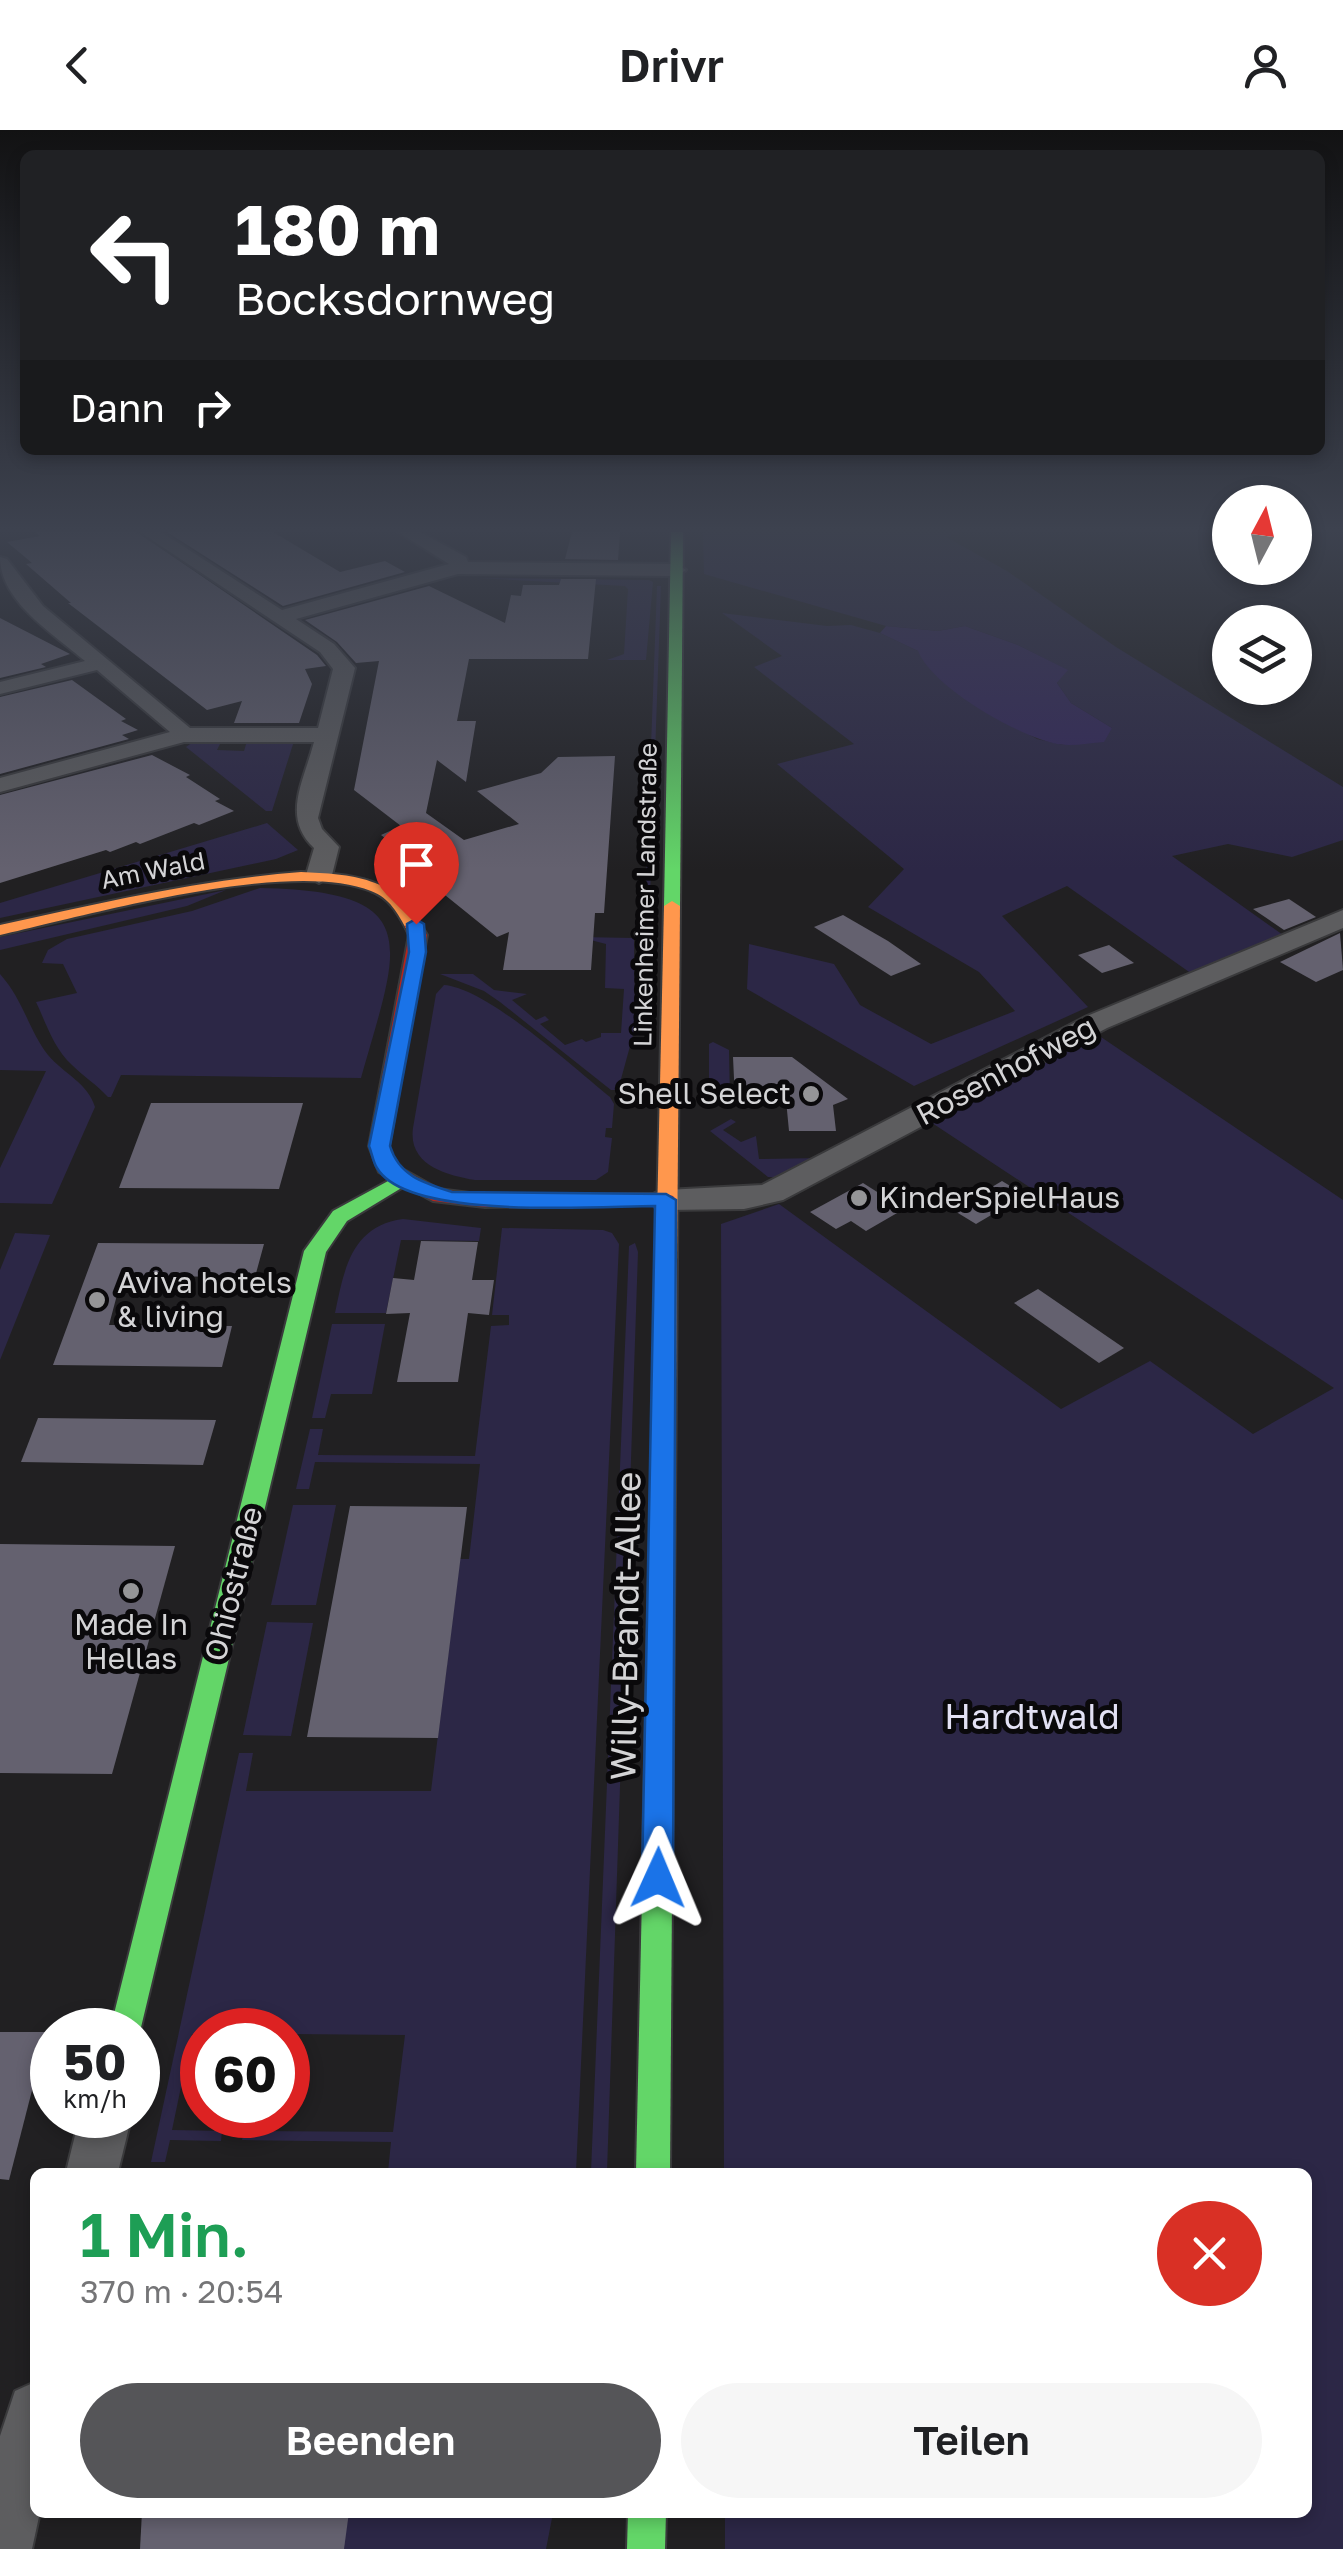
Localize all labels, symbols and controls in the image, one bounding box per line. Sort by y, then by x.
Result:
icon: back [50,38,105,93]
text: Drivr [619,38,724,92]
icon: person [1238,38,1293,93]
text: 180 m [235,186,440,270]
icon: left [70,190,200,320]
text: Bocksdornweg [235,271,555,325]
icon: right [185,380,240,435]
text: Dann [70,385,165,430]
north arrow [1212,485,1312,585]
map controls [1212,485,1312,705]
button: layers [1212,605,1312,705]
street label: Linkenheimer Landstraße [626,743,663,1047]
pin [374,822,459,925]
icon: arrive [389,837,444,892]
street label: Am Wald [98,844,208,895]
street label: Rosenhofweg [910,1008,1101,1132]
place label: Shell Select [618,1075,791,1111]
marker: Shell Select [800,1083,822,1105]
place label: KinderSpielHaus [879,1179,1120,1215]
marker: KinderSpielHaus [848,1187,870,1209]
place label: Aviva hotels & living [117,1264,292,1334]
marker: Aviva hotels & living [86,1289,108,1311]
street label: Willy-Brandt-Allee [601,1471,649,1781]
street label: Ohiostraße [196,1503,270,1665]
marker: Made In Hellas [120,1580,142,1602]
place label: Made In Hellas [74,1606,188,1676]
park label: Hardtwald [944,1695,1120,1737]
position arrow [606,1826,710,1930]
speed limit sign: 60 [180,2008,310,2138]
text: 50 [63,2031,126,2091]
text: km/h [63,2083,127,2114]
text: 1 Min. [80,2198,249,2270]
button: close [1157,2201,1262,2306]
text: 370 m · 20:54 [80,2272,284,2310]
button: Beenden [80,2383,661,2498]
button: Teilen [681,2383,1262,2498]

